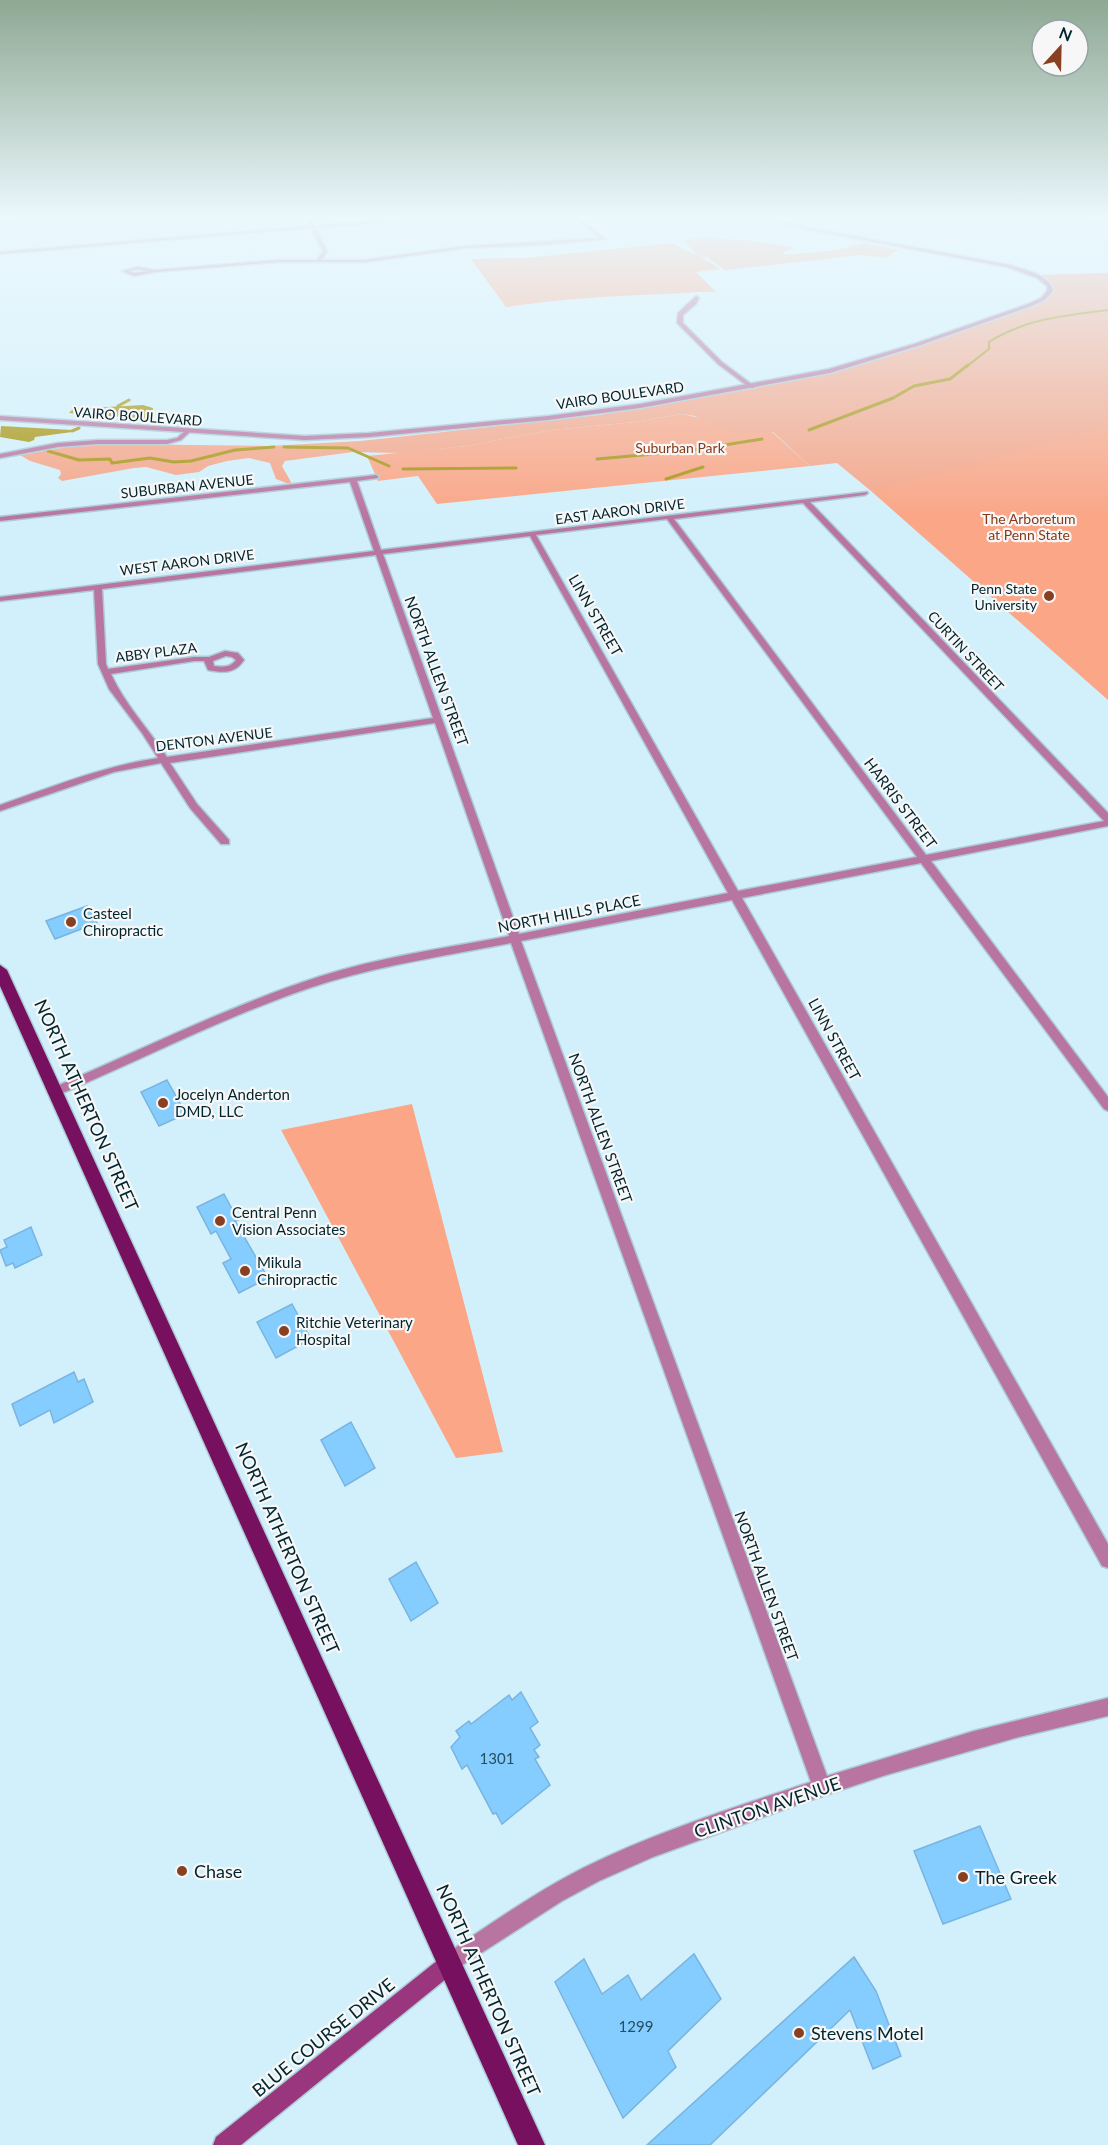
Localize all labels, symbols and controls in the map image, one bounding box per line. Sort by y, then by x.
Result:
north arrow [1030,18,1090,78]
text: N [1057,23,1075,45]
street label: VAIRO BOULEVARD [555,378,685,412]
street label: VAIRO BOULEVARD [73,403,203,429]
park label: Suburban Park [635,439,726,456]
street label: SUBURBAN AVENUE [120,471,254,501]
street label: EAST AARON DRIVE [554,495,686,527]
park label: The Arboretum at Penn State [982,510,1076,543]
street label: WEST AARON DRIVE [119,545,255,579]
street label: LINN STREET [565,571,627,659]
place label: Penn State University [971,580,1038,613]
marker: Penn State University [1042,589,1056,603]
street label: NORTH ALLEN STREET [401,594,473,749]
street label: CURTIN STREET [924,607,1008,695]
street label: ABBY PLAZA [114,639,198,665]
street label: DENTON AVENUE [155,723,273,755]
street label: HARRIS STREET [861,754,941,852]
street label: NORTH HILLS PLACE [496,890,642,936]
place label: Casteel Chiropractic [83,904,163,939]
marker: Casteel Chiropractic [64,915,78,929]
street label: LINN STREET [805,995,865,1083]
street label: NORTH ATHERTON STREET [30,996,144,1215]
street label: NORTH ALLEN STREET [565,1051,637,1206]
place label: Jocelyn Anderton DMD, LLC [175,1085,290,1120]
marker: Jocelyn Anderton DMD, LLC [156,1096,170,1110]
place label: Central Penn Vision Associates [232,1203,346,1238]
marker: Central Penn Vision Associates [213,1214,227,1228]
place label: Mikula Chiropractic [257,1253,337,1288]
marker: Mikula Chiropractic [238,1264,252,1278]
place label: Ritchie Veterinary Hospital [296,1313,413,1348]
marker: Ritchie Veterinary Hospital [277,1324,291,1338]
street label: NORTH ATHERTON STREET [231,1439,345,1658]
street label: NORTH ALLEN STREET [731,1509,803,1664]
house number: 1301 [480,1749,514,1767]
street label: CLINTON AVENUE [691,1772,843,1842]
place label: Chase [194,1860,242,1882]
marker: Chase [175,1864,189,1878]
place label: The Greek [975,1866,1058,1888]
marker: The Greek [956,1870,970,1884]
street label: NORTH ATHERTON STREET [432,1881,546,2100]
street label: BLUE COURSE DRIVE [247,1973,399,2101]
house number: 1299 [619,2017,653,2035]
place label: Stevens Motel [811,2022,924,2044]
marker: Stevens Motel [792,2026,806,2040]

